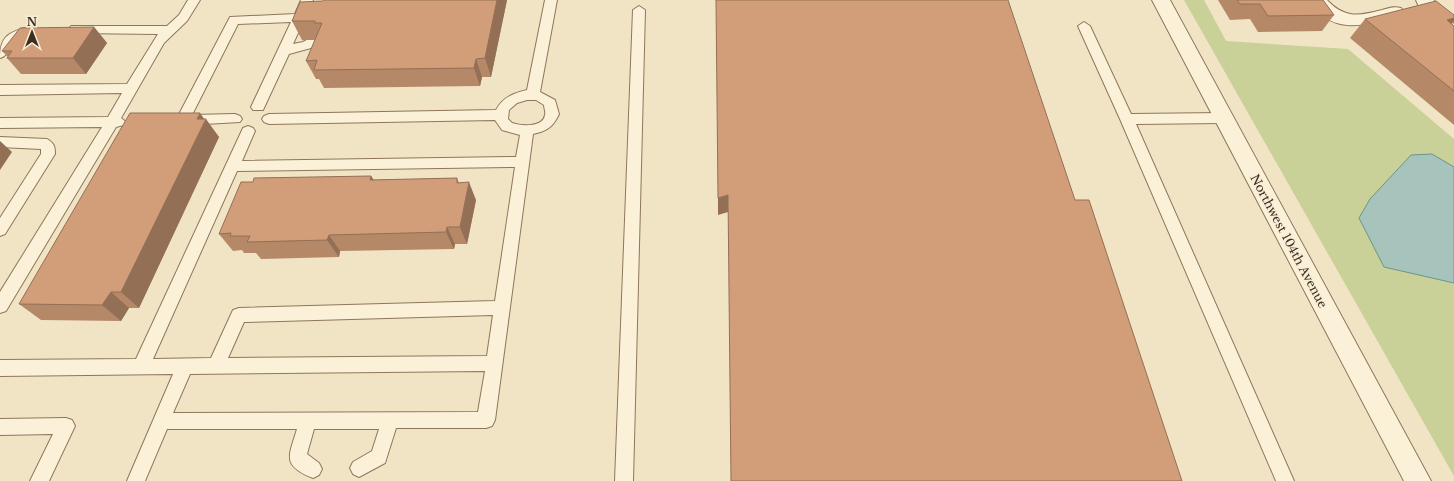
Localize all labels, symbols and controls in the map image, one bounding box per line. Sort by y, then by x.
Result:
north arrow [12,12,52,52]
text: N [27,15,38,29]
street label: Northwest 104th Avenue [1247,172,1331,311]

